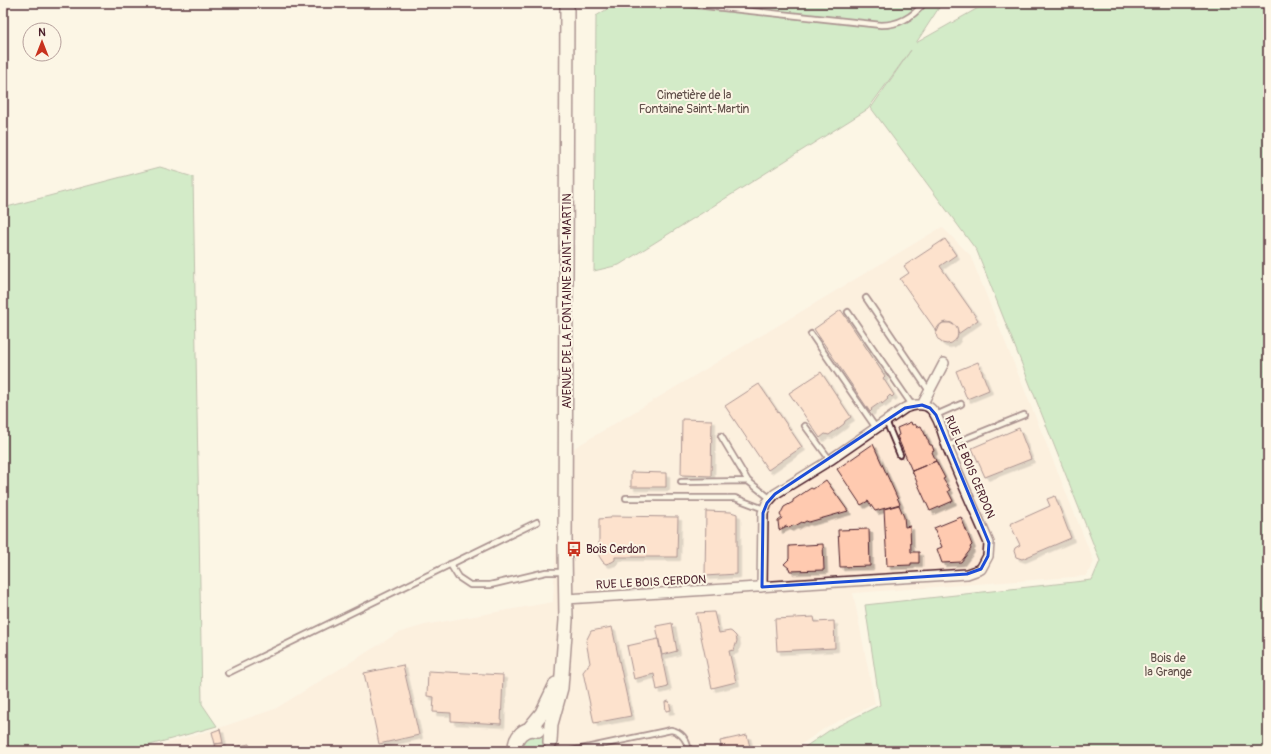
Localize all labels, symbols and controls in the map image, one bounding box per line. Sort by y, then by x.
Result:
north arrow [22,22,62,62]
text: N [38,26,46,39]
park label: Cimetière de la Fontaine Saint-Martin [639,88,750,117]
street label: AVENUE DE LA FONTAINE SAINT-MARTIN [560,193,575,409]
street label: RUE LE BOIS CERDON [941,413,998,521]
bus stop icon: Bois Cerdon [565,540,583,558]
place label: Bois Cerdon [586,542,646,557]
street label: RUE LE BOIS CERDON [595,572,707,593]
park label: Bois de la Grange [1144,651,1192,680]

